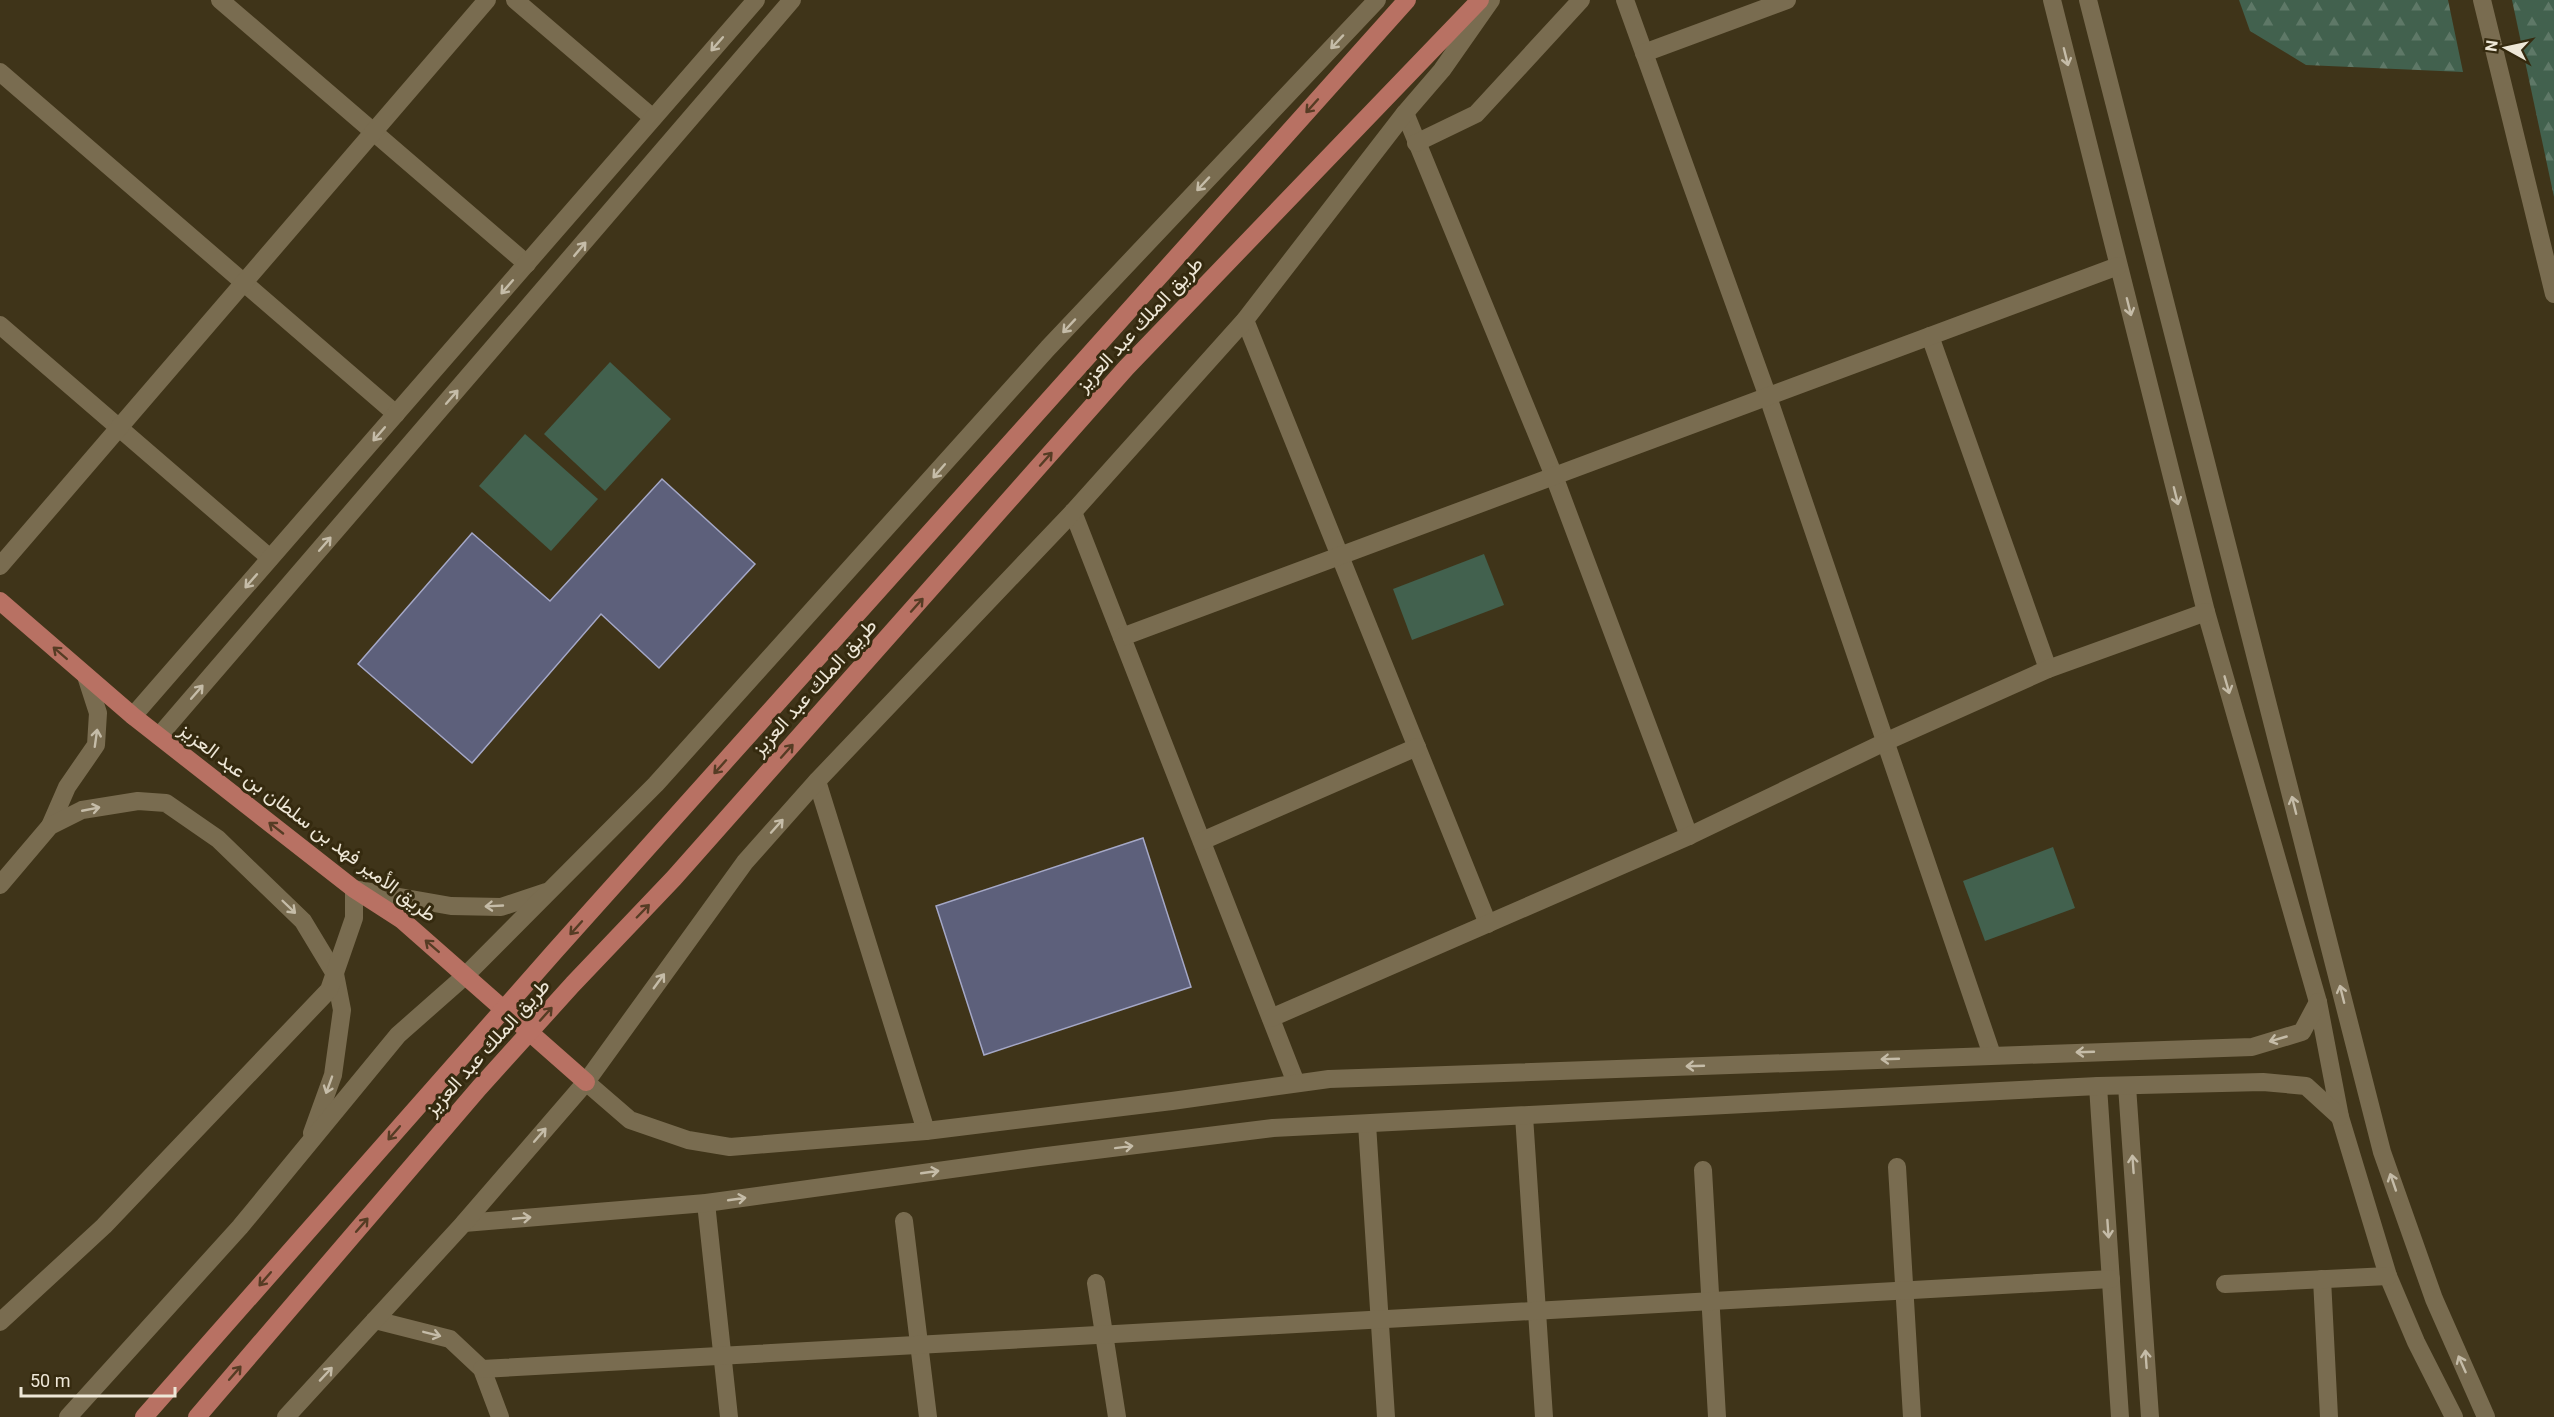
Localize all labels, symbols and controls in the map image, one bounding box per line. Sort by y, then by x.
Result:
north arrow [2476,18,2536,78]
one-way arrow [1330,35,1344,50]
one-way arrow [710,36,724,51]
text: N [2481,39,2502,53]
one-way arrow [2061,47,2072,66]
one-way arrow [1305,98,1319,113]
one-way arrow [1196,176,1210,191]
one-way arrow [573,241,586,257]
street label: طريق الملك عبد العزيز [1070,251,1208,398]
one-way arrow [500,279,514,294]
one-way arrow [2123,297,2135,316]
one-way arrow [1062,318,1076,333]
one-way arrow [445,390,459,405]
one-way arrow [372,426,386,441]
one-way arrow [1039,452,1053,467]
one-way arrow [932,463,946,478]
one-way arrow [2171,486,2183,505]
one-way arrow [318,537,332,552]
one-way arrow [244,573,258,588]
one-way arrow [910,598,924,613]
street label: طريق الملك عبد العزيز [746,614,883,762]
one-way arrow [52,646,68,659]
one-way arrow [2221,675,2233,694]
one-way arrow [190,685,204,700]
street label: طريق الأمير فهد بن سلطان بن عبد العزيز [173,717,442,928]
one-way arrow [90,729,101,748]
one-way arrow [780,743,794,758]
one-way arrow [713,760,727,775]
one-way arrow [2287,795,2299,814]
one-way arrow [80,803,100,814]
one-way arrow [770,819,784,834]
one-way arrow [269,822,285,835]
one-way arrow [281,899,296,914]
one-way arrow [485,900,505,911]
one-way arrow [636,904,650,919]
one-way arrow [569,920,583,935]
one-way arrow [425,939,440,953]
one-way arrow [653,973,665,989]
street label: طريق الملك عبد العزيز [419,974,556,1122]
one-way arrow [2336,984,2348,1003]
one-way arrow [539,1007,553,1022]
one-way arrow [2269,1034,2288,1045]
one-way arrow [2075,1047,2095,1058]
one-way arrow [1880,1053,1900,1064]
one-way arrow [1685,1060,1705,1071]
one-way arrow [323,1075,334,1094]
one-way arrow [387,1125,401,1140]
one-way arrow [533,1128,547,1143]
one-way arrow [1113,1141,1133,1152]
one-way arrow [2127,1155,2138,1175]
one-way arrow [920,1166,940,1177]
one-way arrow [2386,1173,2397,1192]
one-way arrow [727,1193,746,1204]
one-way arrow [512,1212,531,1223]
one-way arrow [355,1218,369,1233]
one-way arrow [2102,1218,2113,1238]
one-way arrow [259,1271,272,1287]
one-way arrow [422,1329,441,1341]
one-way arrow [2140,1349,2151,1369]
one-way arrow [2456,1355,2467,1374]
scale bar [21,1360,176,1398]
one-way arrow [228,1366,242,1381]
one-way arrow [318,1367,332,1382]
text: 50 m [30,1370,70,1391]

